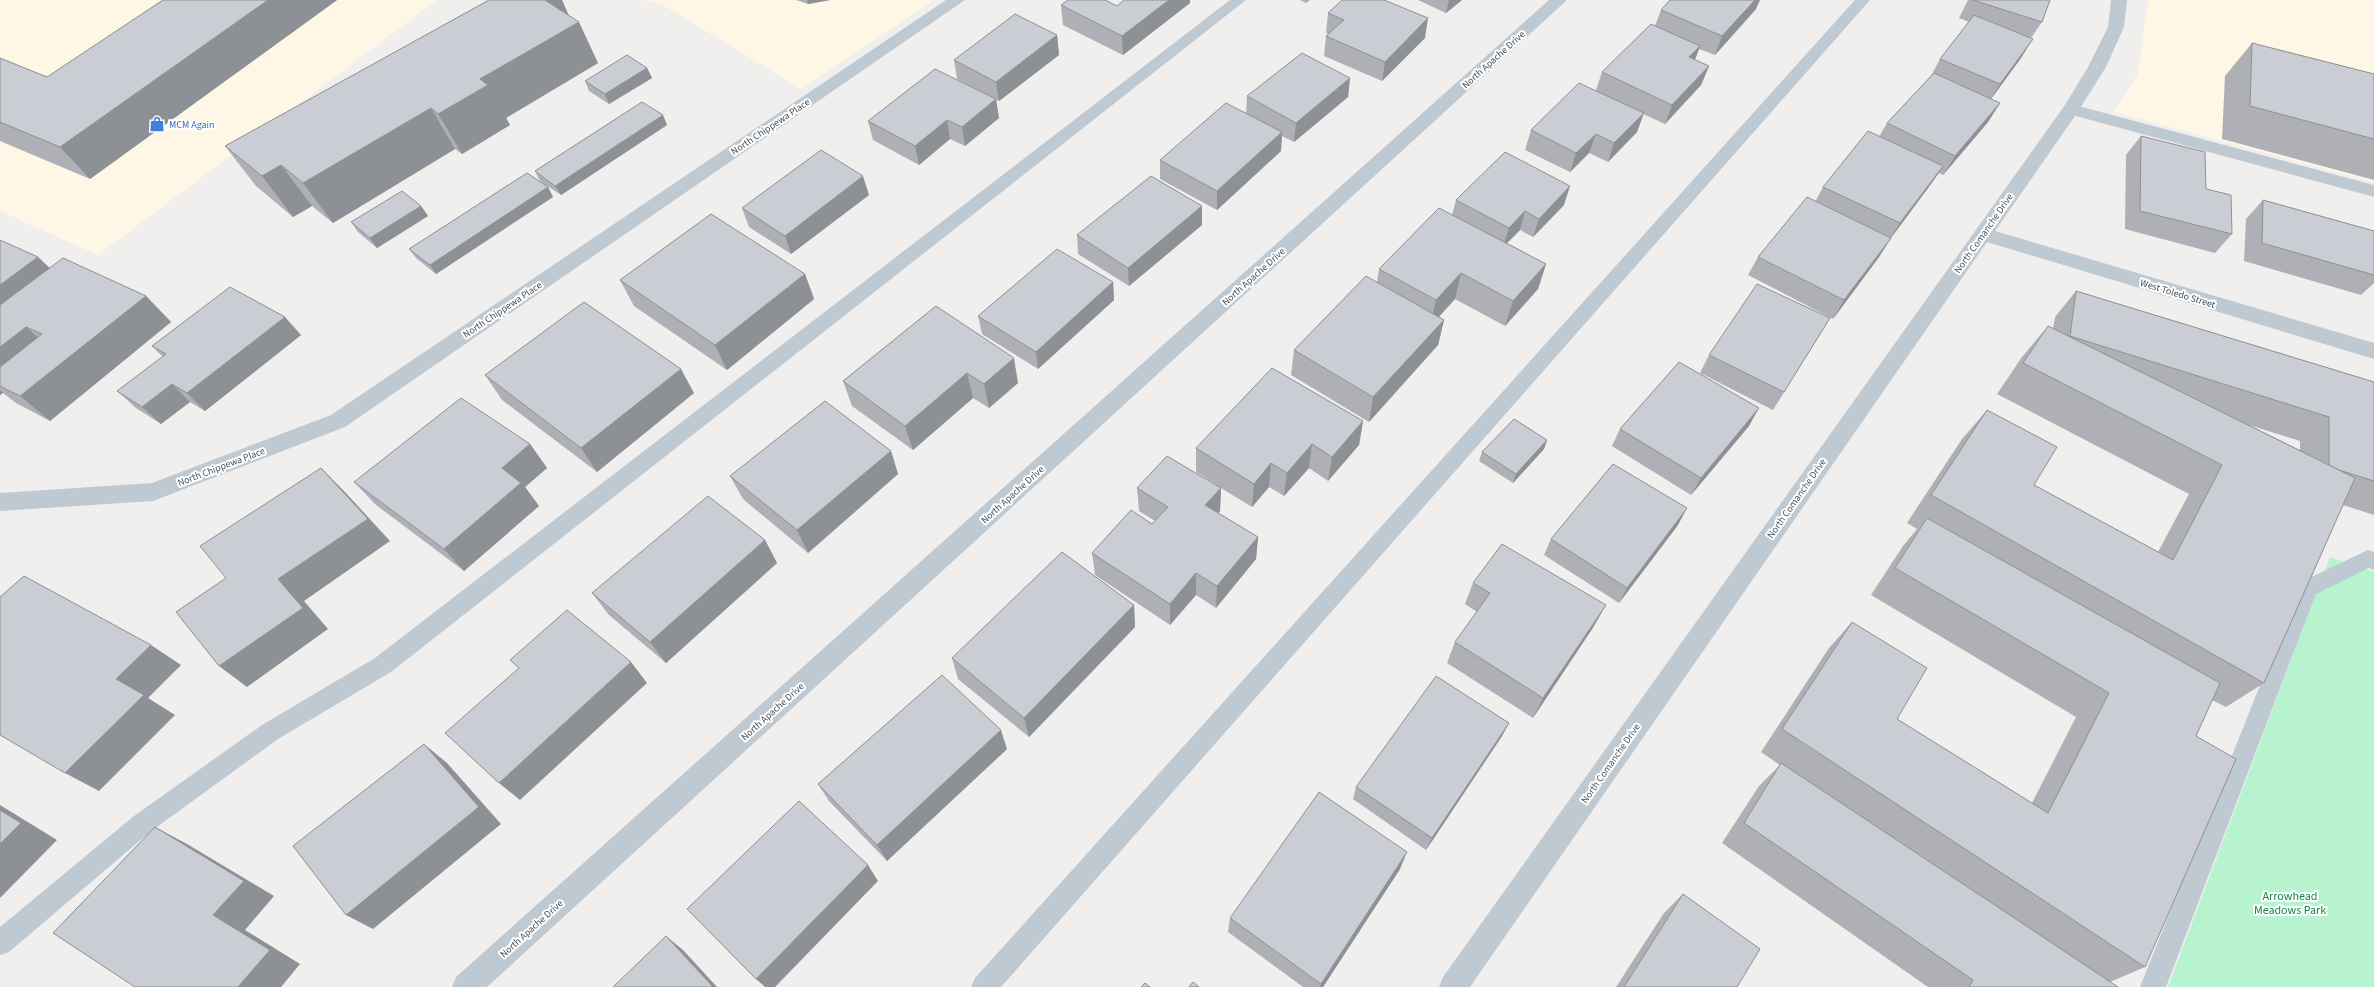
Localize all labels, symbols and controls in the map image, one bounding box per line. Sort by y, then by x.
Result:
street label: North Apache Drive [1459,28,1528,92]
street label: North Chippewa Place [728,95,813,159]
shop icon: MCM Again [148,115,166,133]
place label: MCM Again [169,118,215,132]
street label: North Comanche Drive [1951,191,2017,276]
street label: North Apache Drive [1219,245,1288,309]
street label: West Toledo Street [2138,276,2218,312]
street label: North Chippewa Place [460,278,545,342]
street label: North Chippewa Place [176,444,267,490]
street label: North Comanche Drive [1764,456,1830,541]
street label: North Apache Drive [978,463,1047,527]
street label: North Apache Drive [738,680,807,744]
street label: North Comanche Drive [1578,721,1644,806]
park label: Arrowhead Meadows Park [2254,888,2326,919]
street label: North Apache Drive [497,897,566,961]

